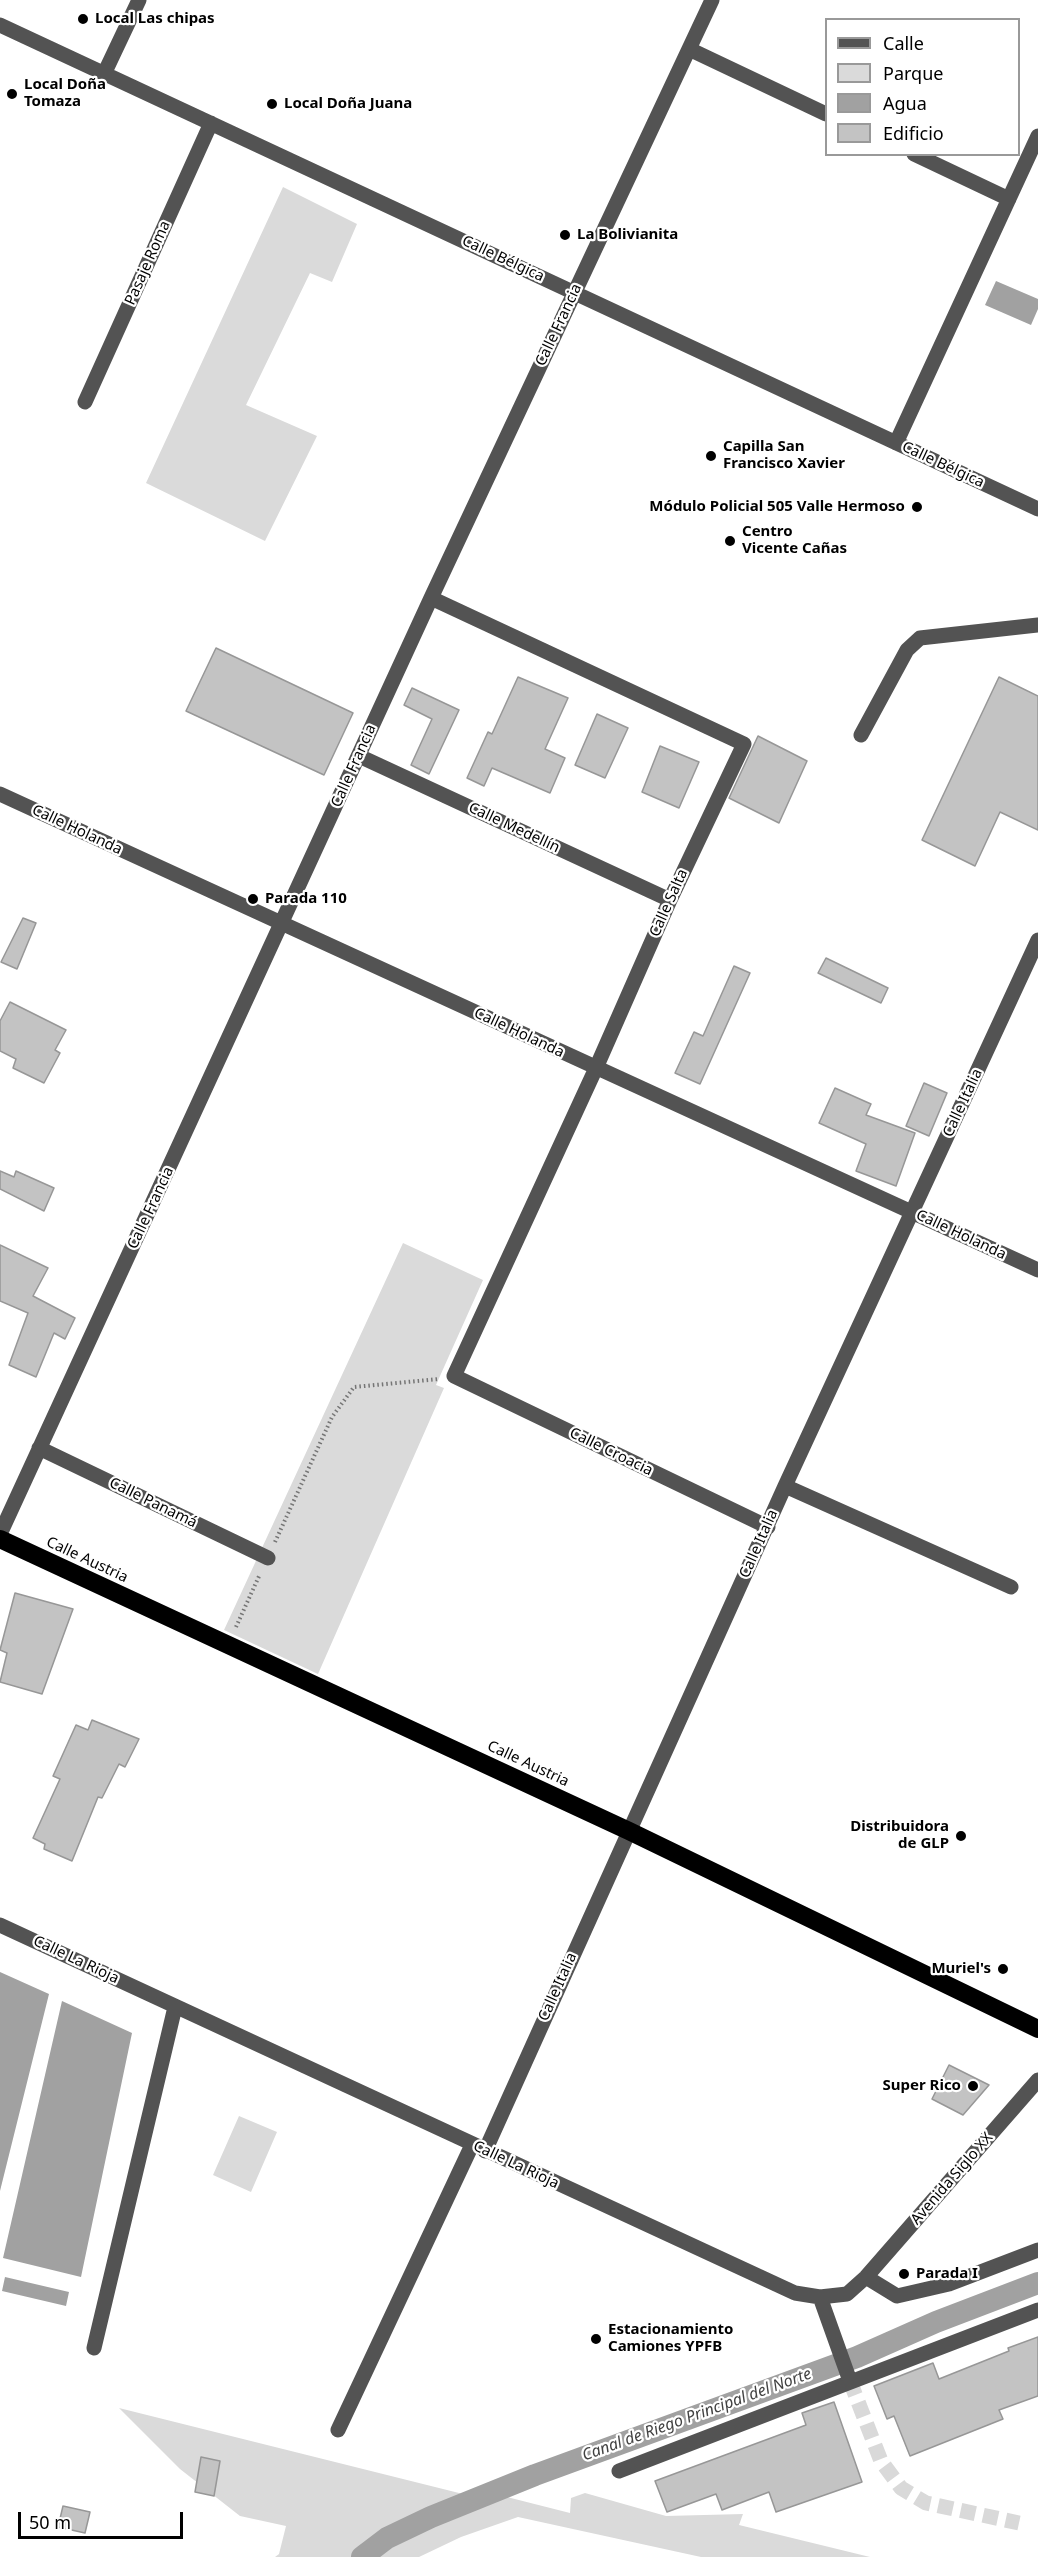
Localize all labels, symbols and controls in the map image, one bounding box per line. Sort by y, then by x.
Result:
place label: Local Las chipas [95,10,215,28]
marker: Local Las chipas [76,12,90,26]
legend [825,18,1020,156]
text: Calle [883,31,924,55]
text: Parque [883,61,943,85]
place label: Local Doña Tomaza [24,76,106,111]
marker: Local Doña Tomaza [5,87,19,101]
text: Agua [883,91,927,115]
place label: Local Doña Juana [284,95,412,113]
marker: Local Doña Juana [265,97,279,111]
text: Edificio [883,121,944,145]
street label: Pasaje Roma [121,218,175,308]
place label: La Bolivianita [577,226,678,244]
marker: La Bolivianita [558,228,572,242]
street label: Calle Bélgica [459,232,547,286]
street label: Calle Francia [532,281,586,369]
place label: Capilla San Francisco Xavier [723,438,845,473]
street label: Calle Bélgica [899,438,987,492]
marker: Capilla San Francisco Xavier [704,449,718,463]
place label: Módulo Policial 505 Valle Hermoso [649,498,905,516]
marker: Módulo Policial 505 Valle Hermoso [910,500,924,514]
place label: Centro Vicente Cañas [742,523,847,558]
marker: Centro Vicente Cañas [723,534,737,548]
street label: Calle Francia [328,722,380,810]
street label: Calle Medellín [466,799,562,857]
street label: Calle Holanda [29,801,125,859]
street label: Calle Salta [646,866,692,940]
place label: Parada 110 [265,890,347,908]
marker: Parada 110 [246,892,260,906]
street label: Calle Holanda [471,1004,567,1062]
street label: Calle Italia [939,1066,987,1140]
street label: Calle Francia [124,1164,178,1252]
street label: Calle Holanda [913,1206,1009,1264]
street label: Calle Croacia [566,1424,656,1480]
street label: Calle Panamá [106,1474,200,1532]
street label: Calle Italia [736,1507,782,1581]
street label: Calle Austria [43,1533,131,1587]
street label: Calle Austria [484,1737,572,1791]
place label: Distribuidora de GLP [850,1818,949,1853]
marker: Distribuidora de GLP [954,1829,968,1843]
street label: Calle La Rioja [30,1932,122,1988]
street label: Calle Italia [535,1950,581,2024]
place label: Muriel's [931,1960,991,1978]
marker: Muriel's [996,1962,1010,1976]
place label: Super Rico [883,2077,961,2095]
marker: Super Rico [966,2079,980,2093]
street label: Avenida Siglo XX [907,2129,997,2229]
street label: Calle La Rioja [470,2137,562,2193]
place label: Parada I [916,2265,978,2283]
marker: Parada I [897,2267,911,2281]
place label: Estacionamiento Camiones YPFB [608,2321,733,2356]
marker: Estacionamiento Camiones YPFB [589,2332,603,2346]
water label: Canal de Riego Principal del Norte [580,2364,814,2466]
scale bar [21,2500,186,2538]
text: 50 m [29,2510,71,2534]

